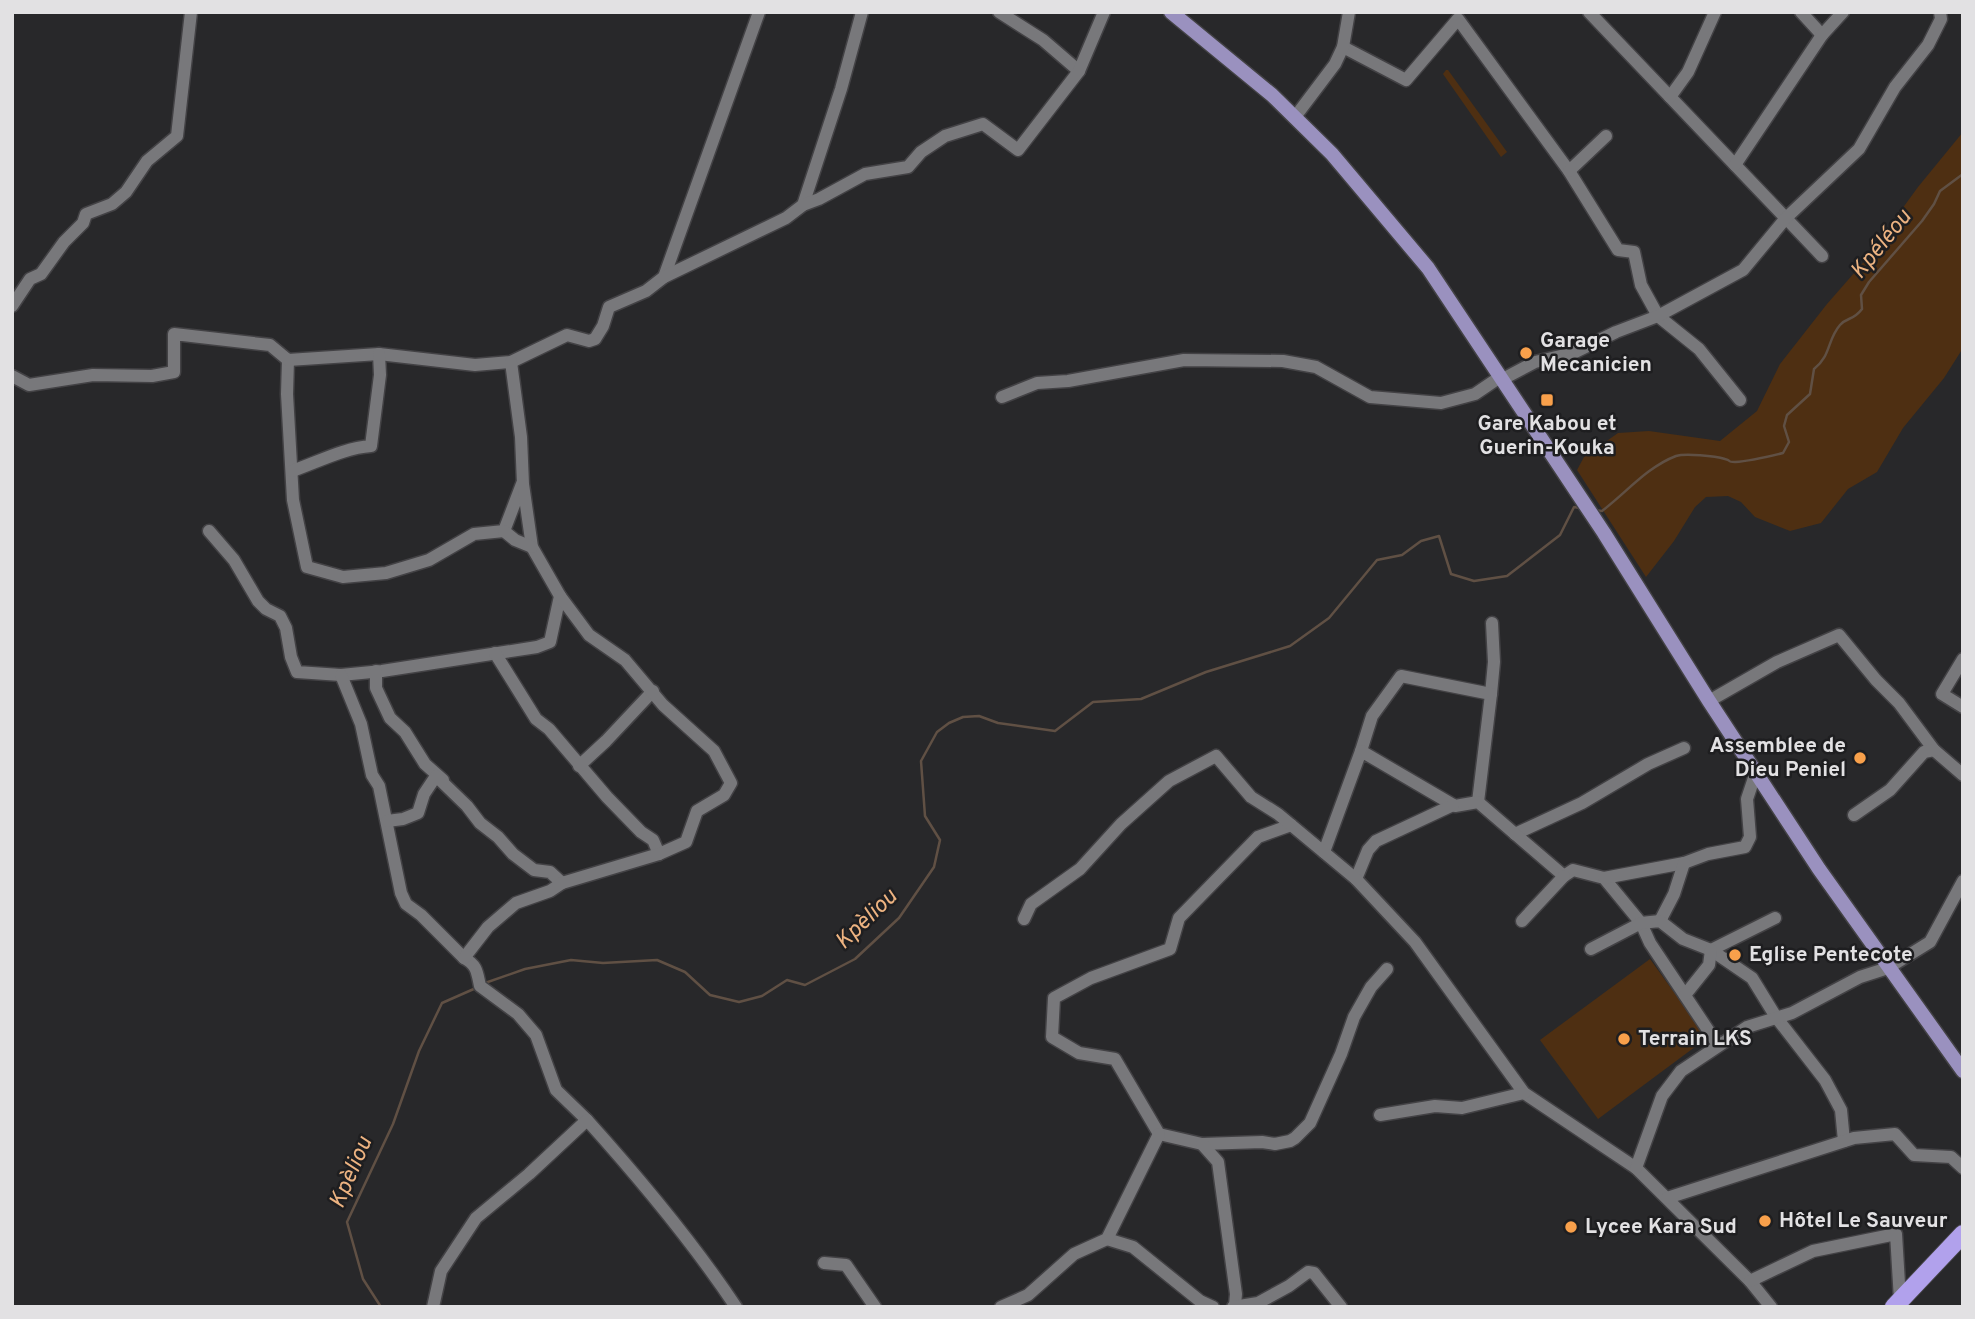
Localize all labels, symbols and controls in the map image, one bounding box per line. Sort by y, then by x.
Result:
water label: Kpéléou [1845,204,1919,286]
place label: Garage Mecanicien [1540,328,1652,379]
marker: Garage Mecanicien [1518,345,1534,361]
marker: Gare Kabou et Guerin-Kouka [1539,392,1555,408]
place label: Gare Kabou et Guerin-Kouka [1478,411,1616,462]
place label: Assemblee de Dieu Peniel [1709,733,1846,784]
marker: Assemblee de Dieu Peniel [1852,750,1868,766]
water label: Kpèliou [830,883,905,957]
place label: Eglise Pentecote [1749,942,1913,969]
marker: Eglise Pentecote [1727,947,1743,963]
place label: Terrain LKS [1638,1026,1752,1053]
marker: Terrain LKS [1616,1031,1632,1047]
water label: Kpèliou [324,1132,380,1213]
place label: Hôtel Le Sauveur [1779,1208,1948,1235]
marker: Hôtel Le Sauveur [1757,1213,1773,1229]
place label: Lycee Kara Sud [1585,1214,1737,1241]
marker: Lycee Kara Sud [1563,1219,1579,1235]

